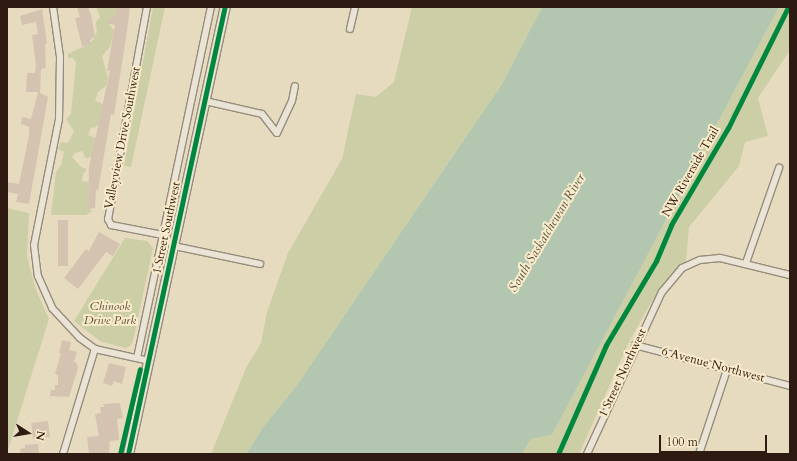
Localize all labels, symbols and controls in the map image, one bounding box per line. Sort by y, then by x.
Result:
street label: Valleyview Drive Southwest [102,66,144,210]
street label: NW Riverside Trail [659,124,723,220]
water label: South Saskatchewan River [505,171,589,295]
street label: 1 Street Southwest [150,181,184,275]
park label: Chinook Drive Park [84,300,136,328]
street label: 1 Street Northwest [596,327,650,419]
street label: 6 Avenue Northwest [660,344,766,386]
north arrow [8,413,48,453]
scale bar [661,427,769,453]
text: N [32,429,49,442]
text: 100 m [666,434,698,450]

